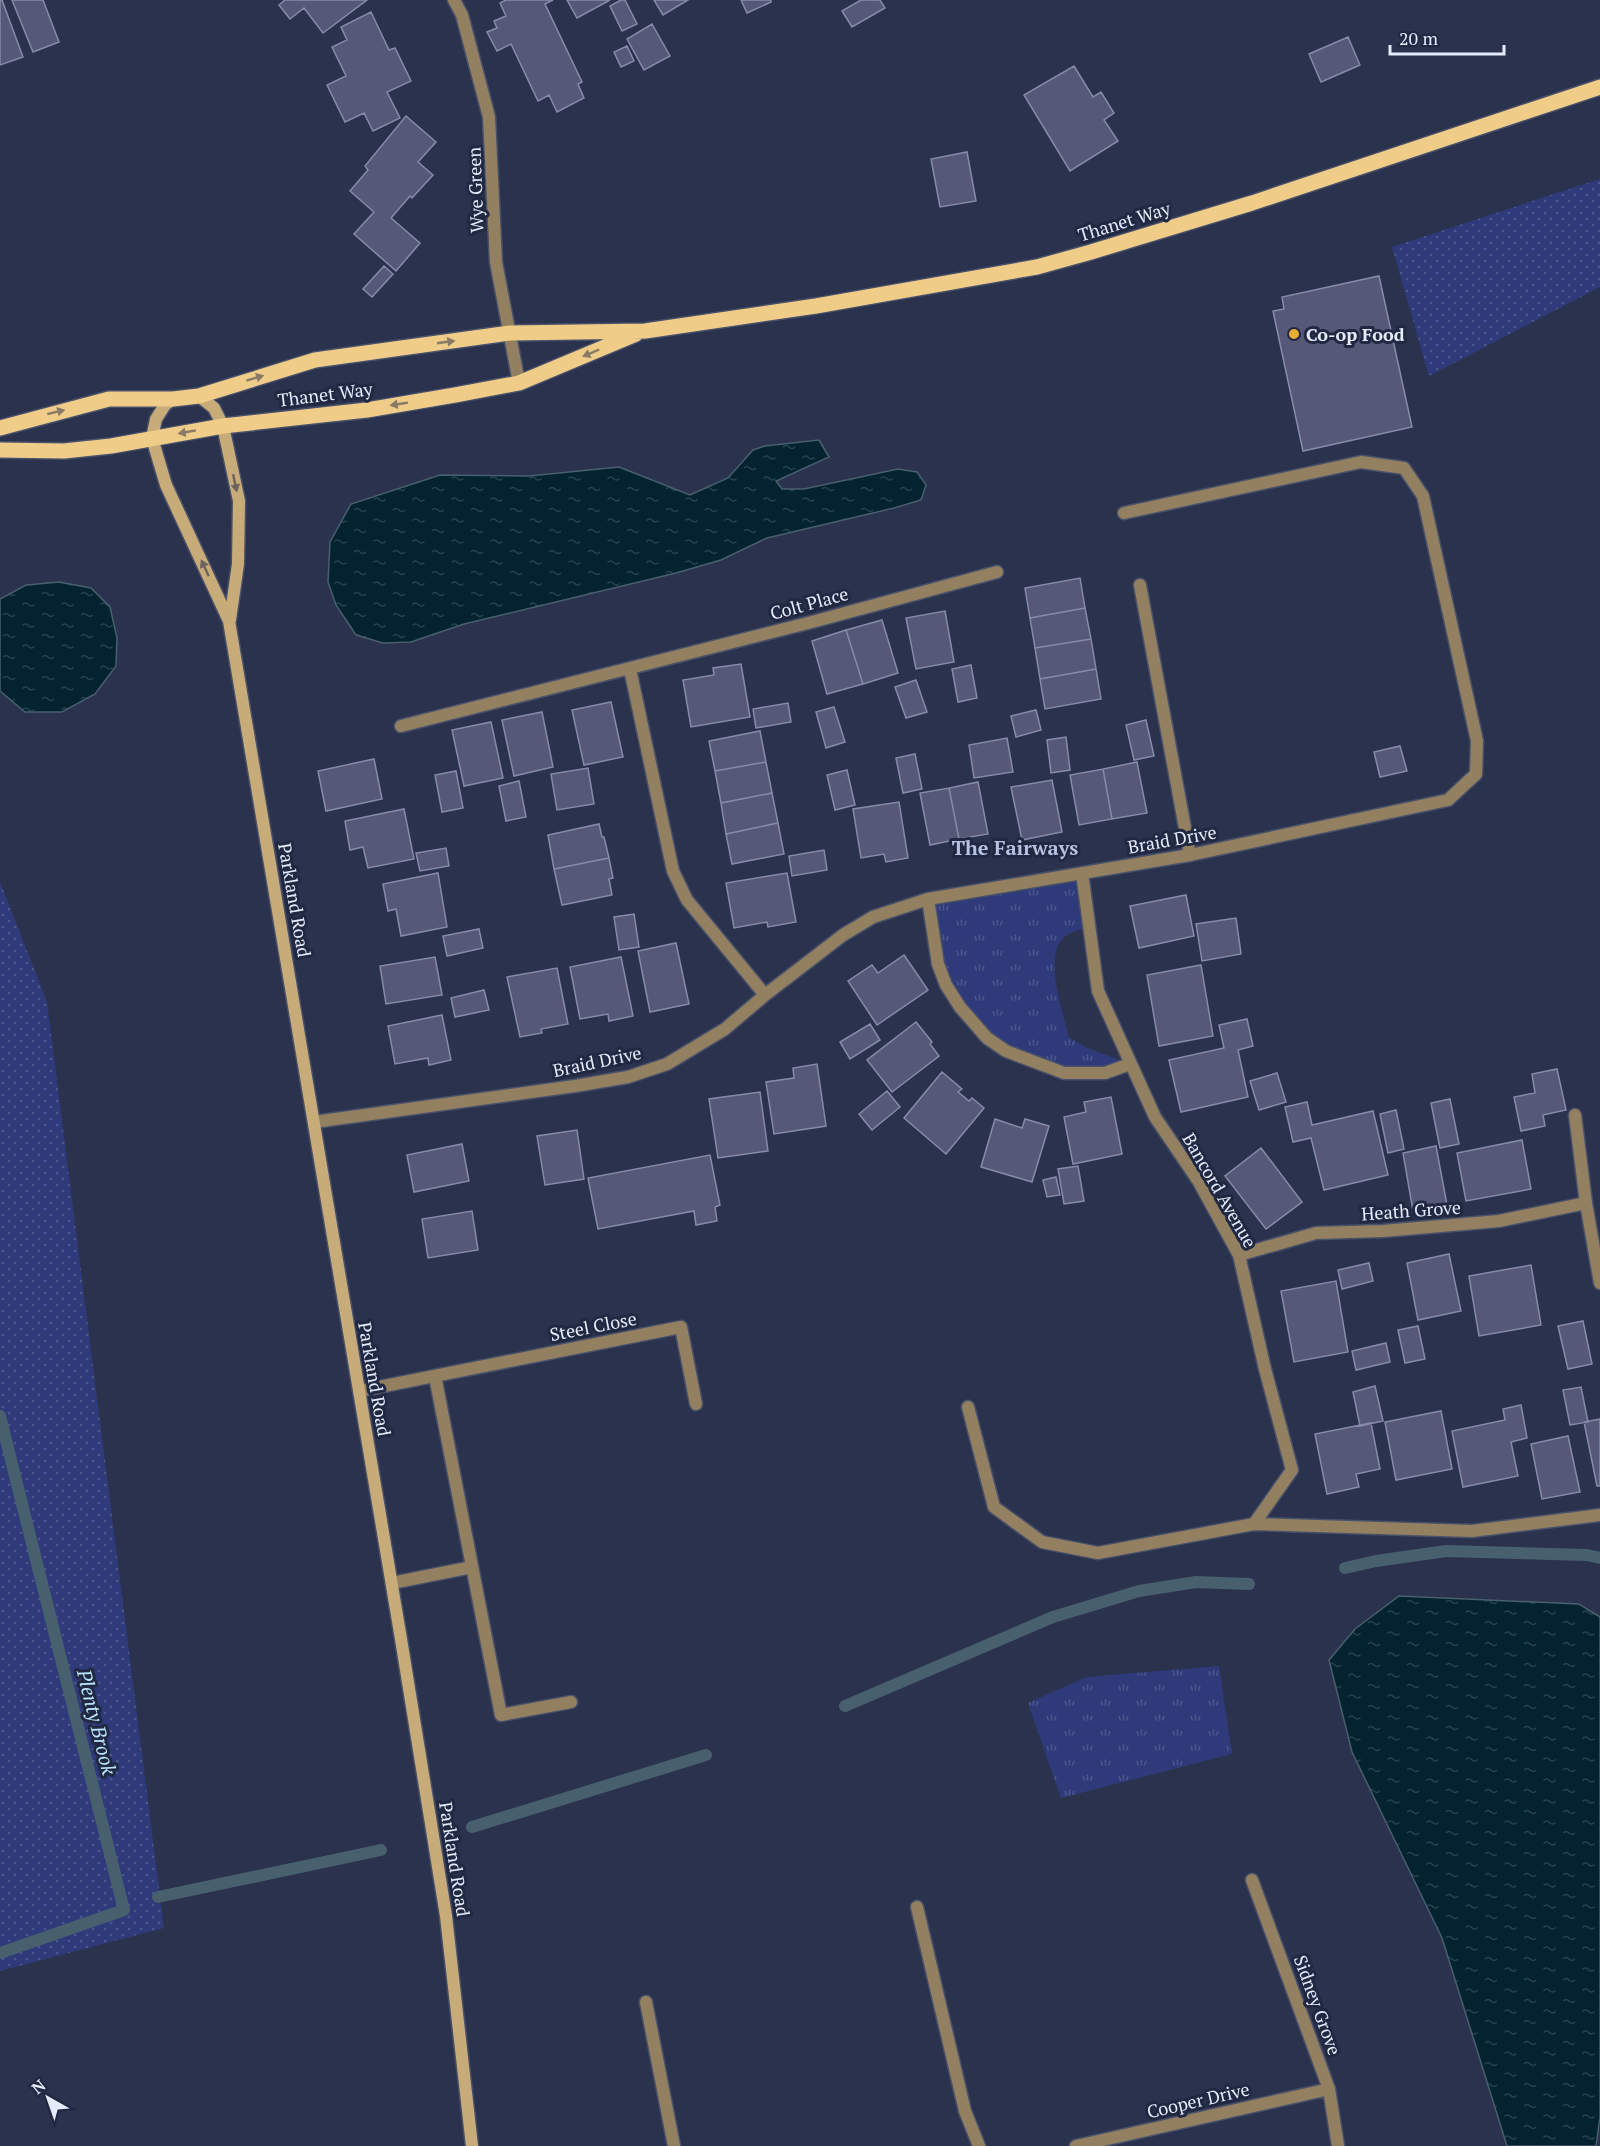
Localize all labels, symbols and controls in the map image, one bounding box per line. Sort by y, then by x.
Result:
scale bar [1390,18,1504,56]
text: 20 m [1399,26,1439,50]
street label: Wye Green [461,146,488,233]
street label: Thanet Way [1075,195,1174,246]
place label: Co-op Food [1306,322,1405,346]
marker: Co-op Food [1287,327,1301,341]
one-way arrow [437,337,456,347]
one-way arrow [581,348,599,358]
one-way arrow [246,373,264,382]
street label: Thanet Way [276,376,375,412]
one-way arrow [389,399,408,408]
one-way arrow [47,407,65,416]
one-way arrow [178,428,197,437]
one-way arrow [231,474,241,492]
one-way arrow [200,558,210,576]
street label: Colt Place [767,581,851,625]
street label: Braid Drive [1126,819,1218,859]
district label: The Fairways [952,834,1078,861]
street label: Parkland Road [273,841,317,959]
street label: Braid Drive [551,1040,643,1082]
street label: Bancord Avenue [1177,1128,1263,1252]
street label: Heath Grove [1360,1195,1462,1225]
street label: Steel Close [547,1306,639,1346]
street label: Parkland Road [353,1320,397,1438]
water label: Plenty Brook [71,1665,123,1778]
street label: Parkland Road [434,1800,476,1918]
street label: Sidney Grove [1289,1952,1347,2058]
north arrow [18,2068,78,2128]
text: N [27,2074,50,2099]
street label: Cooper Drive [1144,2077,1252,2123]

